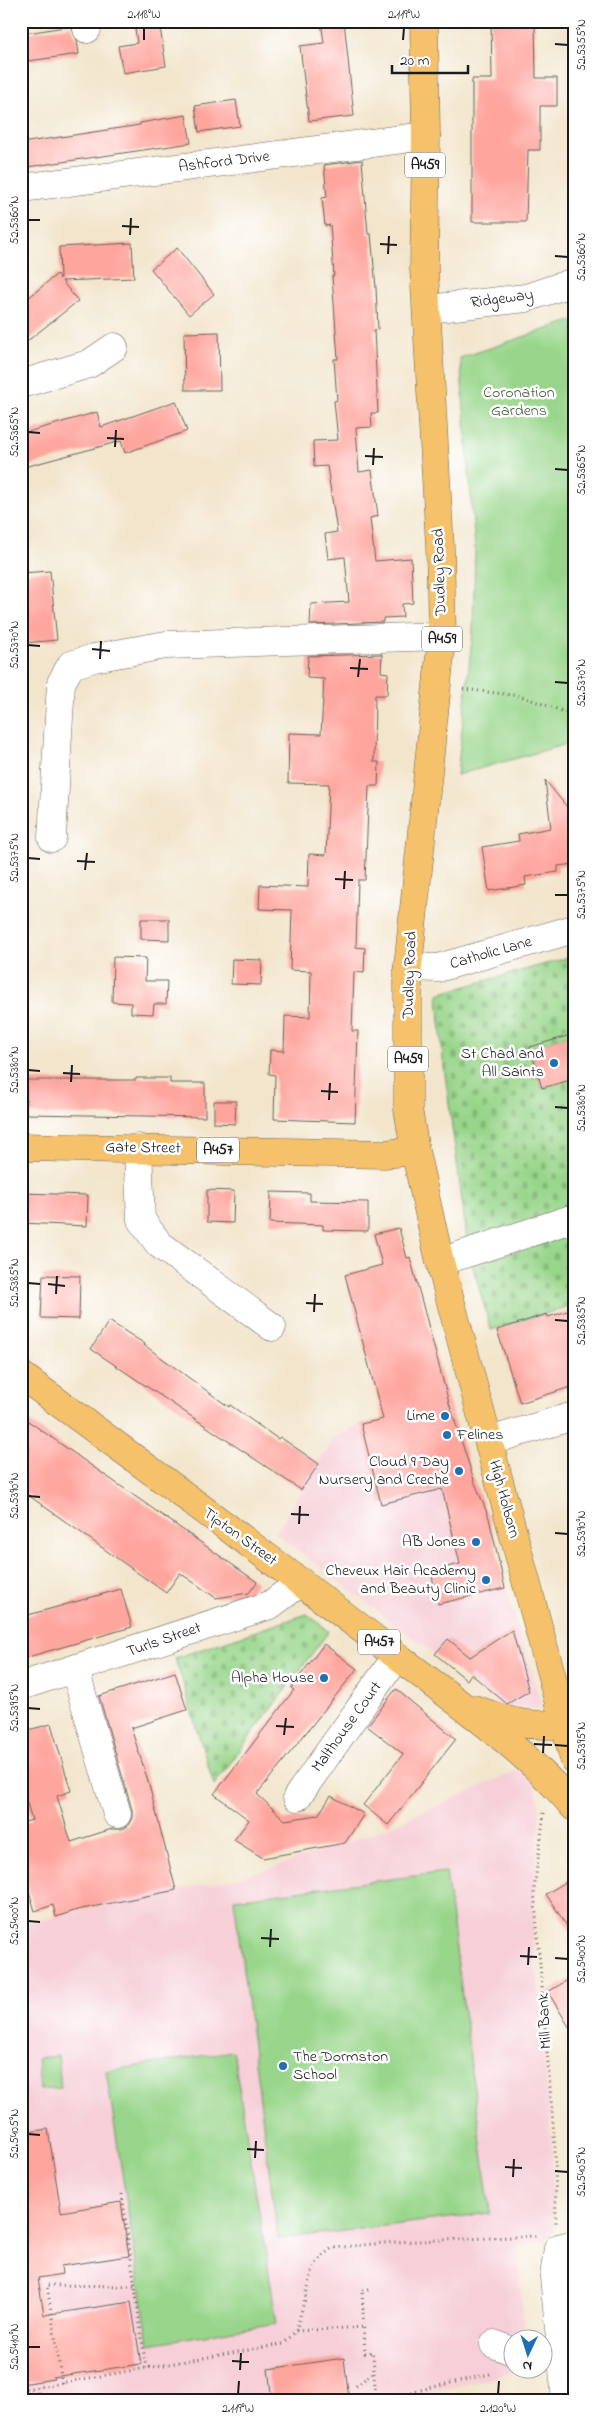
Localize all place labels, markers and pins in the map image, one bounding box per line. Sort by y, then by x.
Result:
place label: St Chad and All Saints [461,1042,544,1084]
marker: St Chad and All Saints [548,1057,560,1069]
place label: Lime [407,1404,436,1428]
marker: Lime [439,1410,451,1422]
place label: Felines [456,1423,503,1447]
marker: Felines [441,1429,453,1441]
place label: Cloud 9 Day Nursery and Creche [319,1450,450,1492]
marker: Cloud 9 Day Nursery and Creche [453,1465,465,1477]
place label: AB Jones [402,1530,466,1554]
marker: AB Jones [470,1536,482,1548]
place label: Cheveux Hair Academy and Beauty Clinic [326,1559,477,1601]
marker: Cheveux Hair Academy and Beauty Clinic [480,1574,492,1586]
place label: Alpha House [231,1666,315,1690]
marker: Alpha House [318,1672,330,1684]
place label: The Dormston School [293,2045,388,2087]
marker: The Dormston School [277,2060,289,2072]

